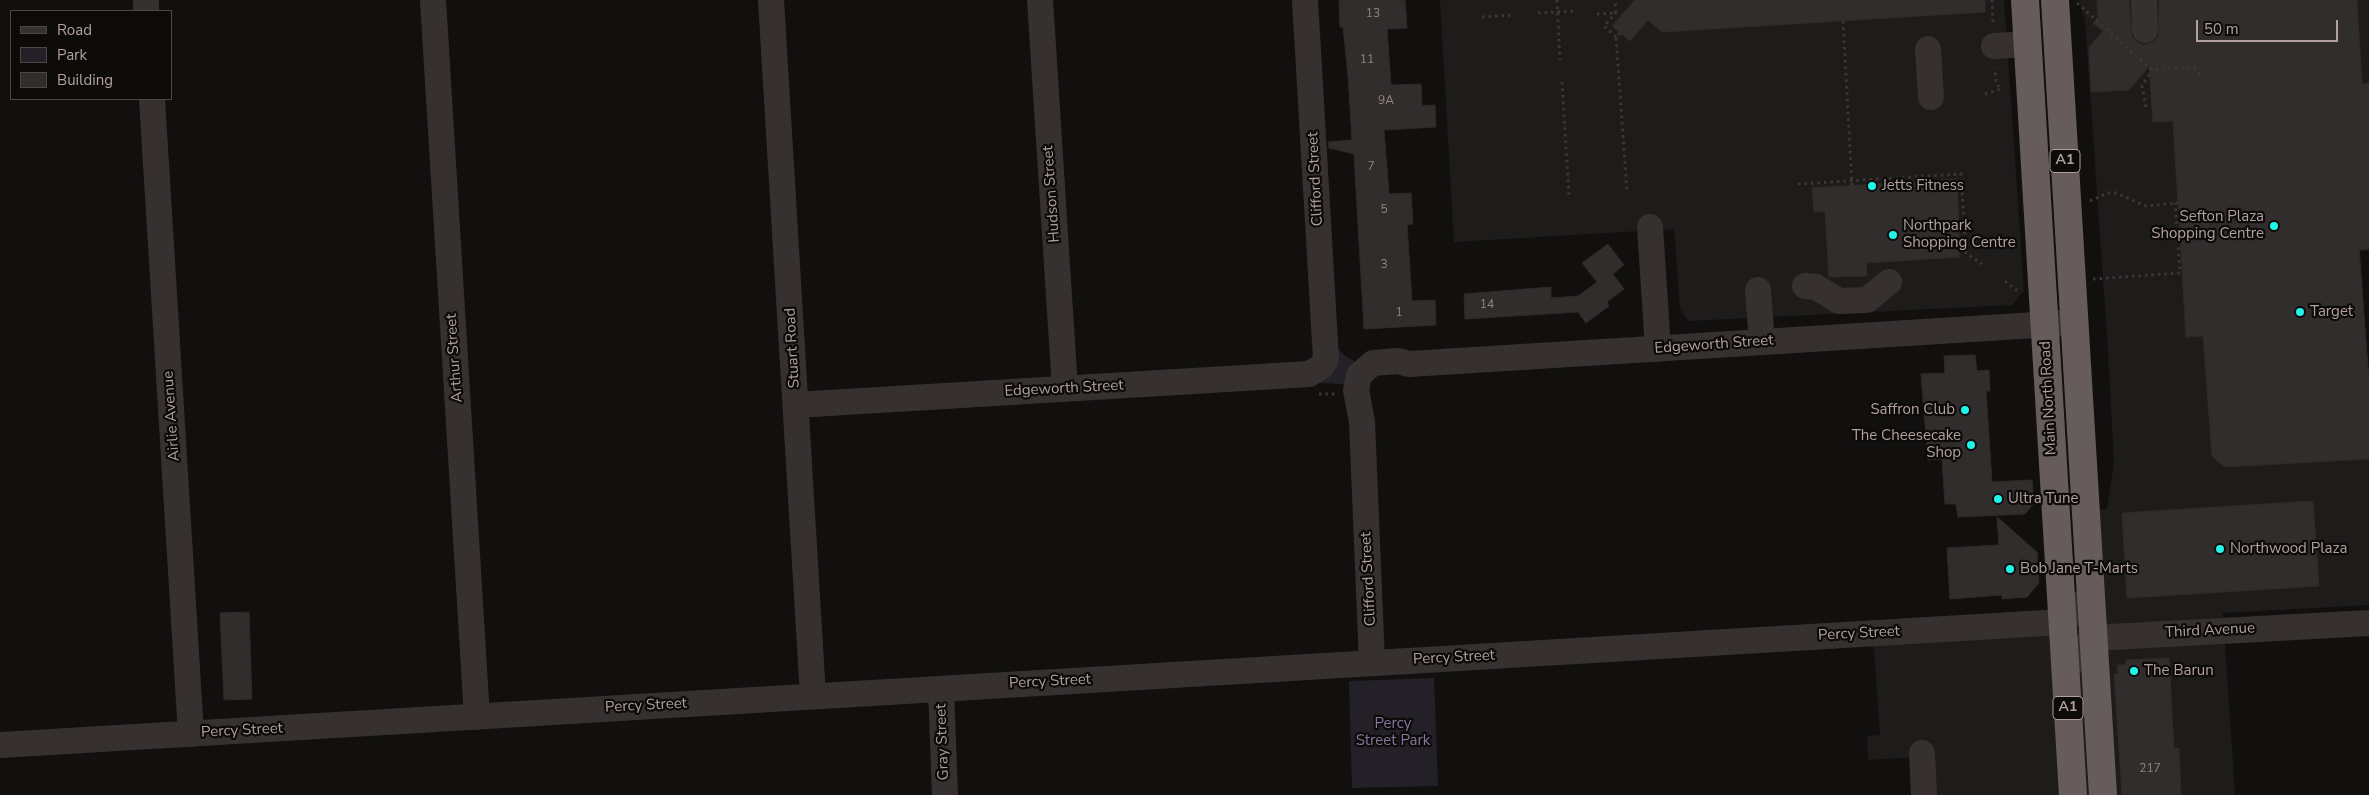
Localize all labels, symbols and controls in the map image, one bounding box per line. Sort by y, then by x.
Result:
house number: 13 [1366,7,1380,21]
legend [10,10,172,100]
scale bar [2199,10,2342,42]
text: 50 m [2204,19,2239,39]
text: Road [57,20,92,40]
text: Park [57,45,87,65]
house number: 11 [1360,53,1374,67]
text: Building [57,70,113,90]
house number: 9A [1378,94,1394,108]
street label: Clifford Street [1305,131,1327,227]
street label: Hudson Street [1040,145,1064,243]
road number: A1 [2050,150,2080,172]
house number: 7 [1367,160,1375,174]
place label: Jetts Fitness [1882,177,1964,195]
marker: Jetts Fitness [1866,180,1878,192]
house number: 5 [1380,203,1388,217]
place label: Sefton Plaza Shopping Centre [2151,208,2264,243]
place label: Northpark Shopping Centre [1903,217,2016,252]
marker: Sefton Plaza Shopping Centre [2268,220,2280,232]
marker: Northpark Shopping Centre [1887,229,1899,241]
house number: 3 [1380,258,1388,272]
house number: 14 [1480,298,1494,312]
place label: Target [2310,303,2353,321]
house number: 1 [1395,306,1403,320]
marker: Target [2294,306,2306,318]
street label: Stuart Road [782,307,804,389]
street label: Arthur Street [443,313,467,403]
street label: Edgeworth Street [1654,332,1774,358]
street label: Main North Road [2037,340,2061,456]
street label: Airlie Avenue [160,370,184,462]
street label: Edgeworth Street [1004,377,1124,401]
place label: Saffron Club [1870,401,1955,419]
marker: Saffron Club [1959,404,1971,416]
place label: The Cheesecake Shop [1852,427,1961,462]
marker: The Cheesecake Shop [1965,439,1977,451]
place label: Ultra Tune [2008,490,2078,508]
marker: Ultra Tune [1992,493,2004,505]
street label: Clifford Street [1358,531,1380,627]
place label: Northwood Plaza [2230,540,2347,558]
marker: Northwood Plaza [2214,543,2226,555]
place label: Bob Jane T-Marts [2020,560,2138,578]
marker: Bob Jane T-Marts [2004,563,2016,575]
street label: Third Avenue [2165,620,2255,642]
street label: Percy Street [1818,623,1900,645]
street label: Percy Street [1413,647,1495,669]
place label: The Barun [2144,662,2214,680]
marker: The Barun [2128,665,2140,677]
street label: Percy Street [1009,671,1091,693]
street label: Percy Street [605,695,687,717]
road number: A1 [2053,696,2083,720]
street label: Gray Street [933,703,953,781]
park label: Percy Street Park [1356,715,1430,750]
street label: Percy Street [201,720,283,742]
house number: 217 [2139,762,2161,776]

